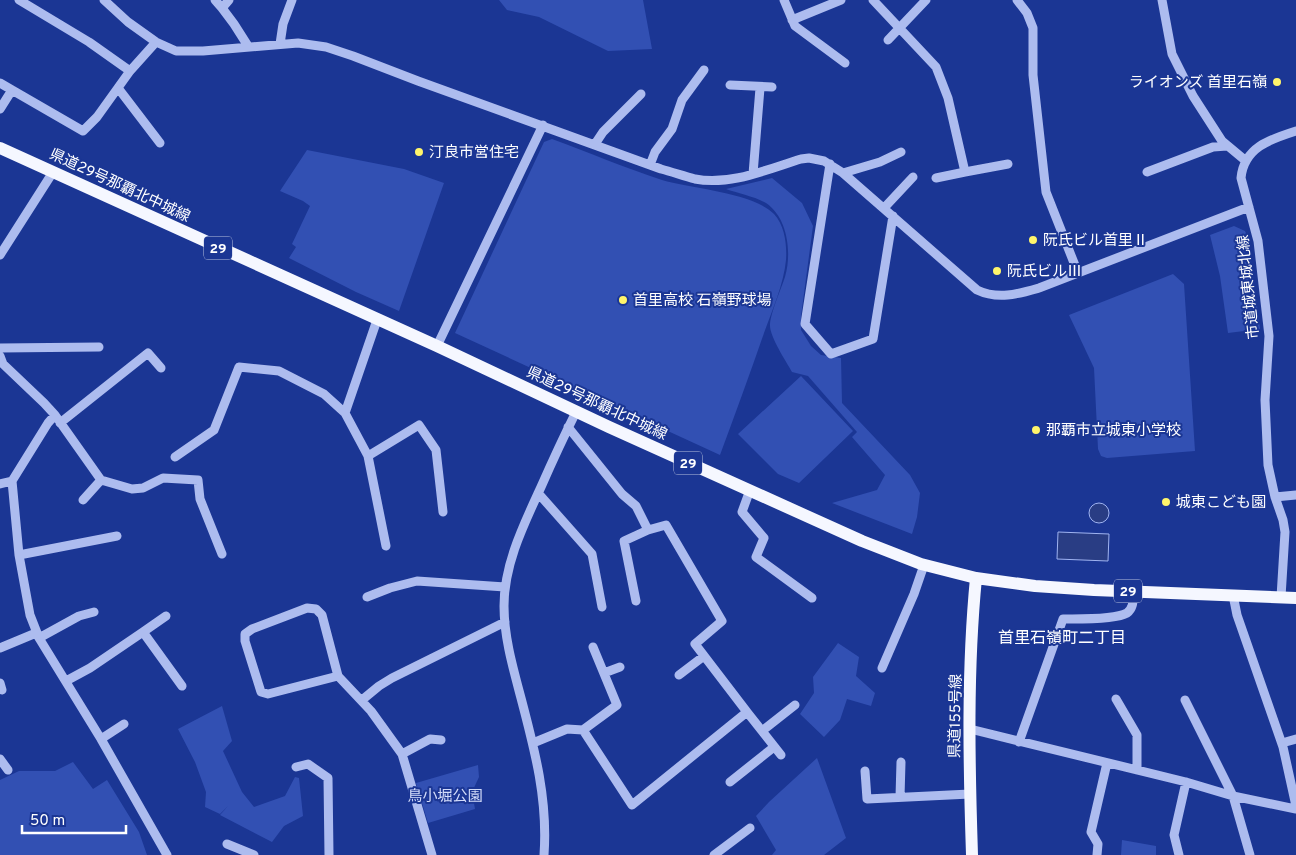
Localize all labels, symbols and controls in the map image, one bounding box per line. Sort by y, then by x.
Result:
place label: ライオンズ 首里石嶺 [1129,74,1267,93]
marker: ライオンズ 首里石嶺 [1271,76,1283,88]
street label: 県道29号那覇北中城線 [46,144,193,227]
place label: 汀良市営住宅 [429,144,519,163]
marker: 汀良市営住宅 [413,146,425,158]
place label: 阮氏ビル首里Ⅱ [1043,232,1148,251]
marker: 阮氏ビル首里Ⅱ [1027,234,1039,246]
street label: 市道城東城北線 [1234,234,1264,340]
road number: 29 [204,237,232,260]
place label: 阮氏ビルⅢ [1007,263,1082,282]
marker: 阮氏ビルⅢ [991,265,1003,277]
place label: 首里高校 石嶺野球場 [633,292,772,311]
marker: 首里高校 石嶺野球場 [617,294,629,306]
street label: 県道29号那覇北中城線 [523,362,670,445]
place label: 那覇市立城東小学校 [1046,422,1181,441]
marker: 那覇市立城東小学校 [1030,424,1042,436]
road number: 29 [674,452,702,474]
place label: 城東こども園 [1176,494,1266,513]
marker: 城東こども園 [1160,496,1172,508]
road number: 29 [1114,580,1142,602]
district label: 首里石嶺町二丁目 [998,629,1126,649]
street label: 県道155号線 [946,674,967,758]
park label: 鳥小堀公園 [407,788,483,807]
scale bar [22,802,126,834]
text: 50 m [30,812,65,831]

